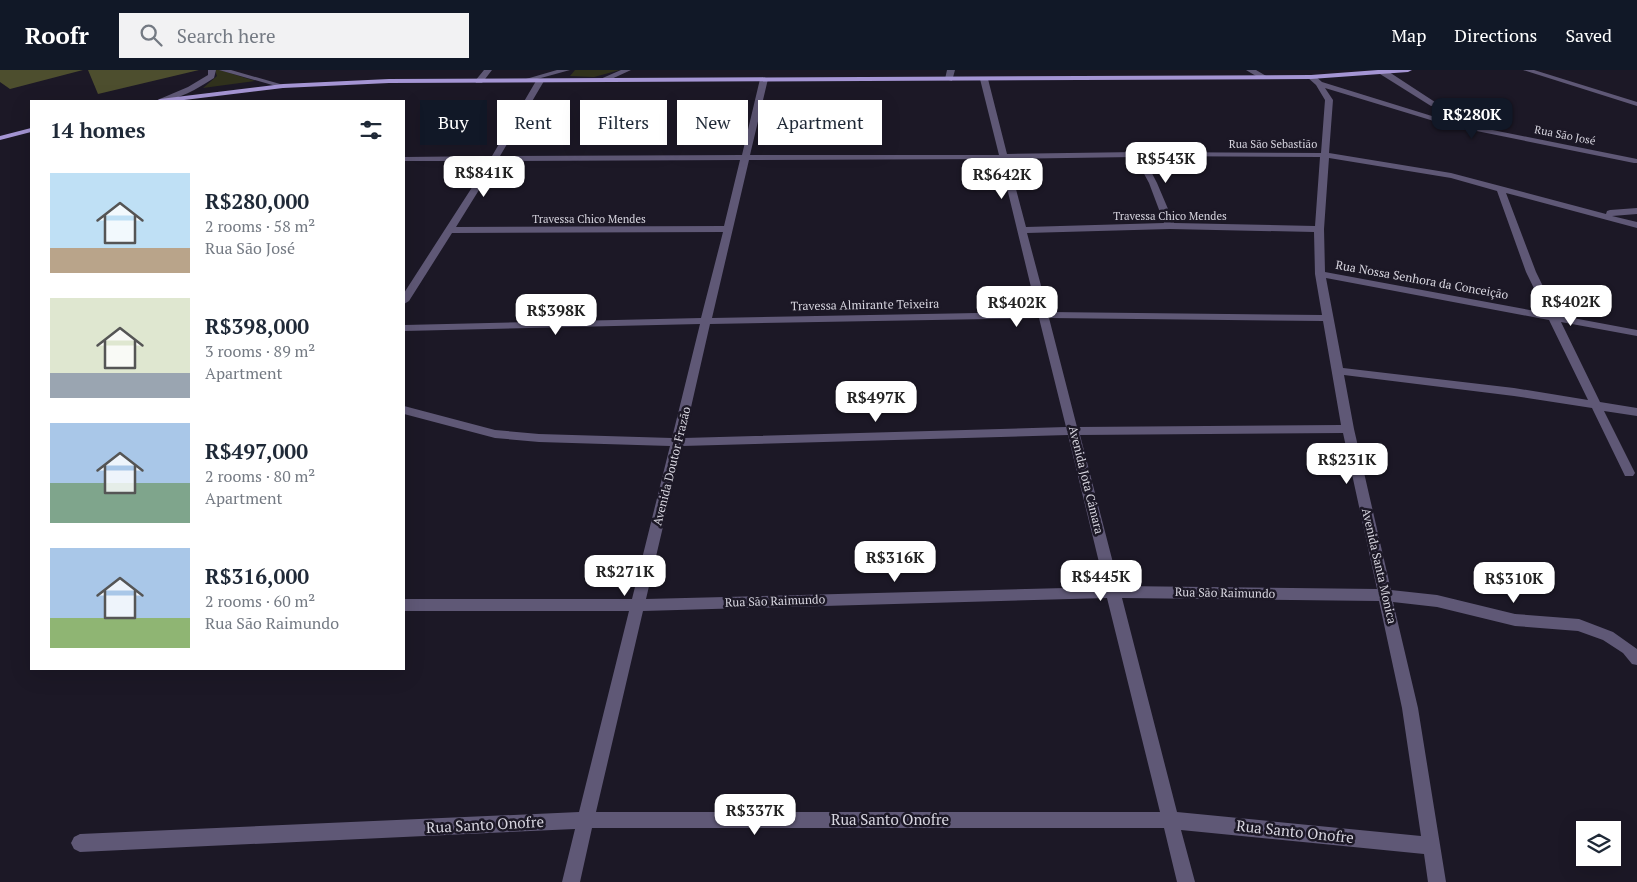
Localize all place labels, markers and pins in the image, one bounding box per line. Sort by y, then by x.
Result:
pin: R$280K [1431,98,1513,140]
pin: R$543K [1125,142,1207,184]
pin: R$841K [443,156,525,198]
pin: R$642K [961,158,1043,200]
pin: R$402K [1530,284,1612,327]
pin: R$402K [976,286,1058,328]
pin: R$398K [515,294,597,336]
pin: R$497K [835,380,917,423]
pin: R$231K [1306,442,1388,485]
pin: R$316K [854,540,936,583]
pin: R$271K [584,554,666,597]
pin: R$445K [1060,560,1142,602]
pin: R$310K [1473,562,1555,604]
pin: R$337K [714,794,796,836]

